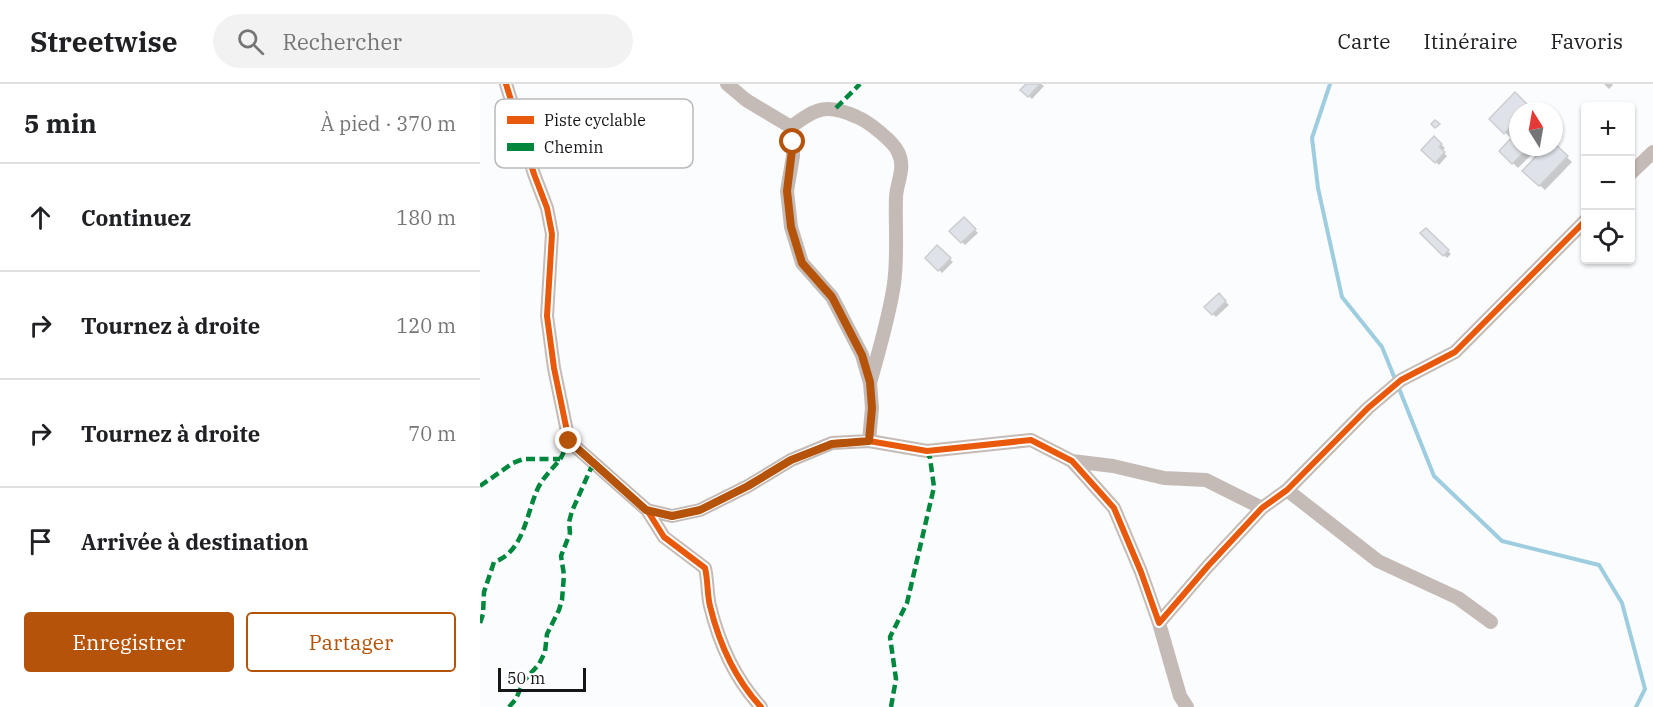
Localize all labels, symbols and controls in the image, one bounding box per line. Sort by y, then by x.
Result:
search box [213,14,633,68]
text: Streetwise [30,23,177,60]
icon: search [234,25,267,58]
text: Rechercher [282,27,402,56]
text: Carte [1337,27,1391,55]
text: Itinéraire [1424,27,1517,55]
text: Favoris [1550,27,1623,55]
legend [495,99,693,168]
north arrow [1509,102,1563,156]
map controls [1581,102,1635,264]
button: + [1581,102,1635,156]
text: 5 min [24,106,97,140]
text: À pied · 370 m [321,110,456,137]
text: Piste cyclable [544,110,646,130]
route start [779,128,805,154]
text: Chemin [544,137,603,157]
button: − [1581,156,1635,210]
icon: ahead [24,201,57,234]
text: Continuez [81,203,191,232]
text: 180 m [396,204,456,231]
button: locate [1581,210,1635,264]
icon: right [24,309,57,342]
text: Tournez à droite [81,311,260,340]
text: 120 m [396,312,456,339]
icon: right [24,417,57,450]
text: Tournez à droite [81,419,260,448]
text: 70 m [408,420,456,447]
route end [555,427,581,453]
icon: arrive [24,525,57,558]
text: Arrivée à destination [81,527,309,556]
button: Enregistrer [24,612,234,672]
button: Partager [246,612,456,672]
scale bar [498,665,586,692]
text: 50 m [507,668,545,688]

